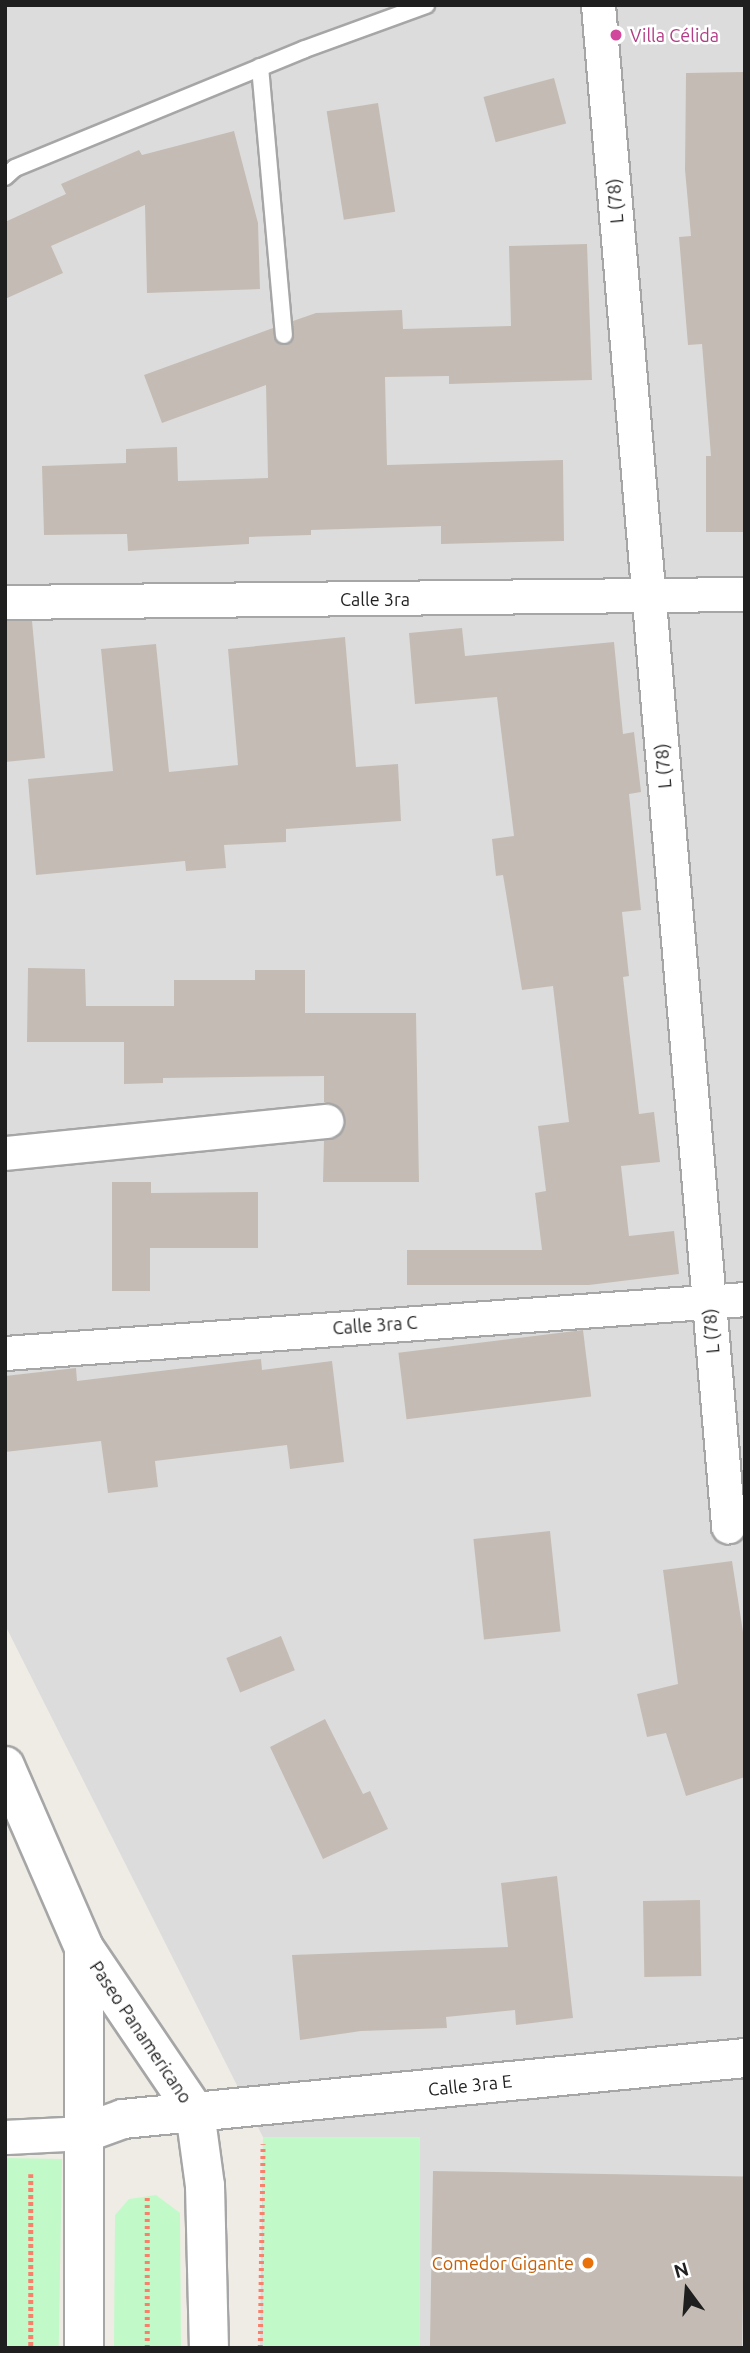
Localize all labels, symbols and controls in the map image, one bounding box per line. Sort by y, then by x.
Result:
place label: Villa Célida [630,24,719,46]
marker: Villa Célida [608,27,624,43]
street label: L (78) [602,178,628,224]
street label: Calle 3ra [340,588,410,610]
street label: L (78) [650,743,676,789]
street label: L (78) [698,1308,724,1354]
street label: Calle 3ra C [332,1311,418,1339]
street label: Paseo Panamericano [85,1957,197,2107]
street label: Calle 3ra E [427,2070,513,2100]
place label: Comedor Gigante [432,2252,574,2274]
marker: Comedor Gigante [580,2255,596,2271]
north arrow [652,2255,722,2325]
text: N [671,2257,691,2282]

